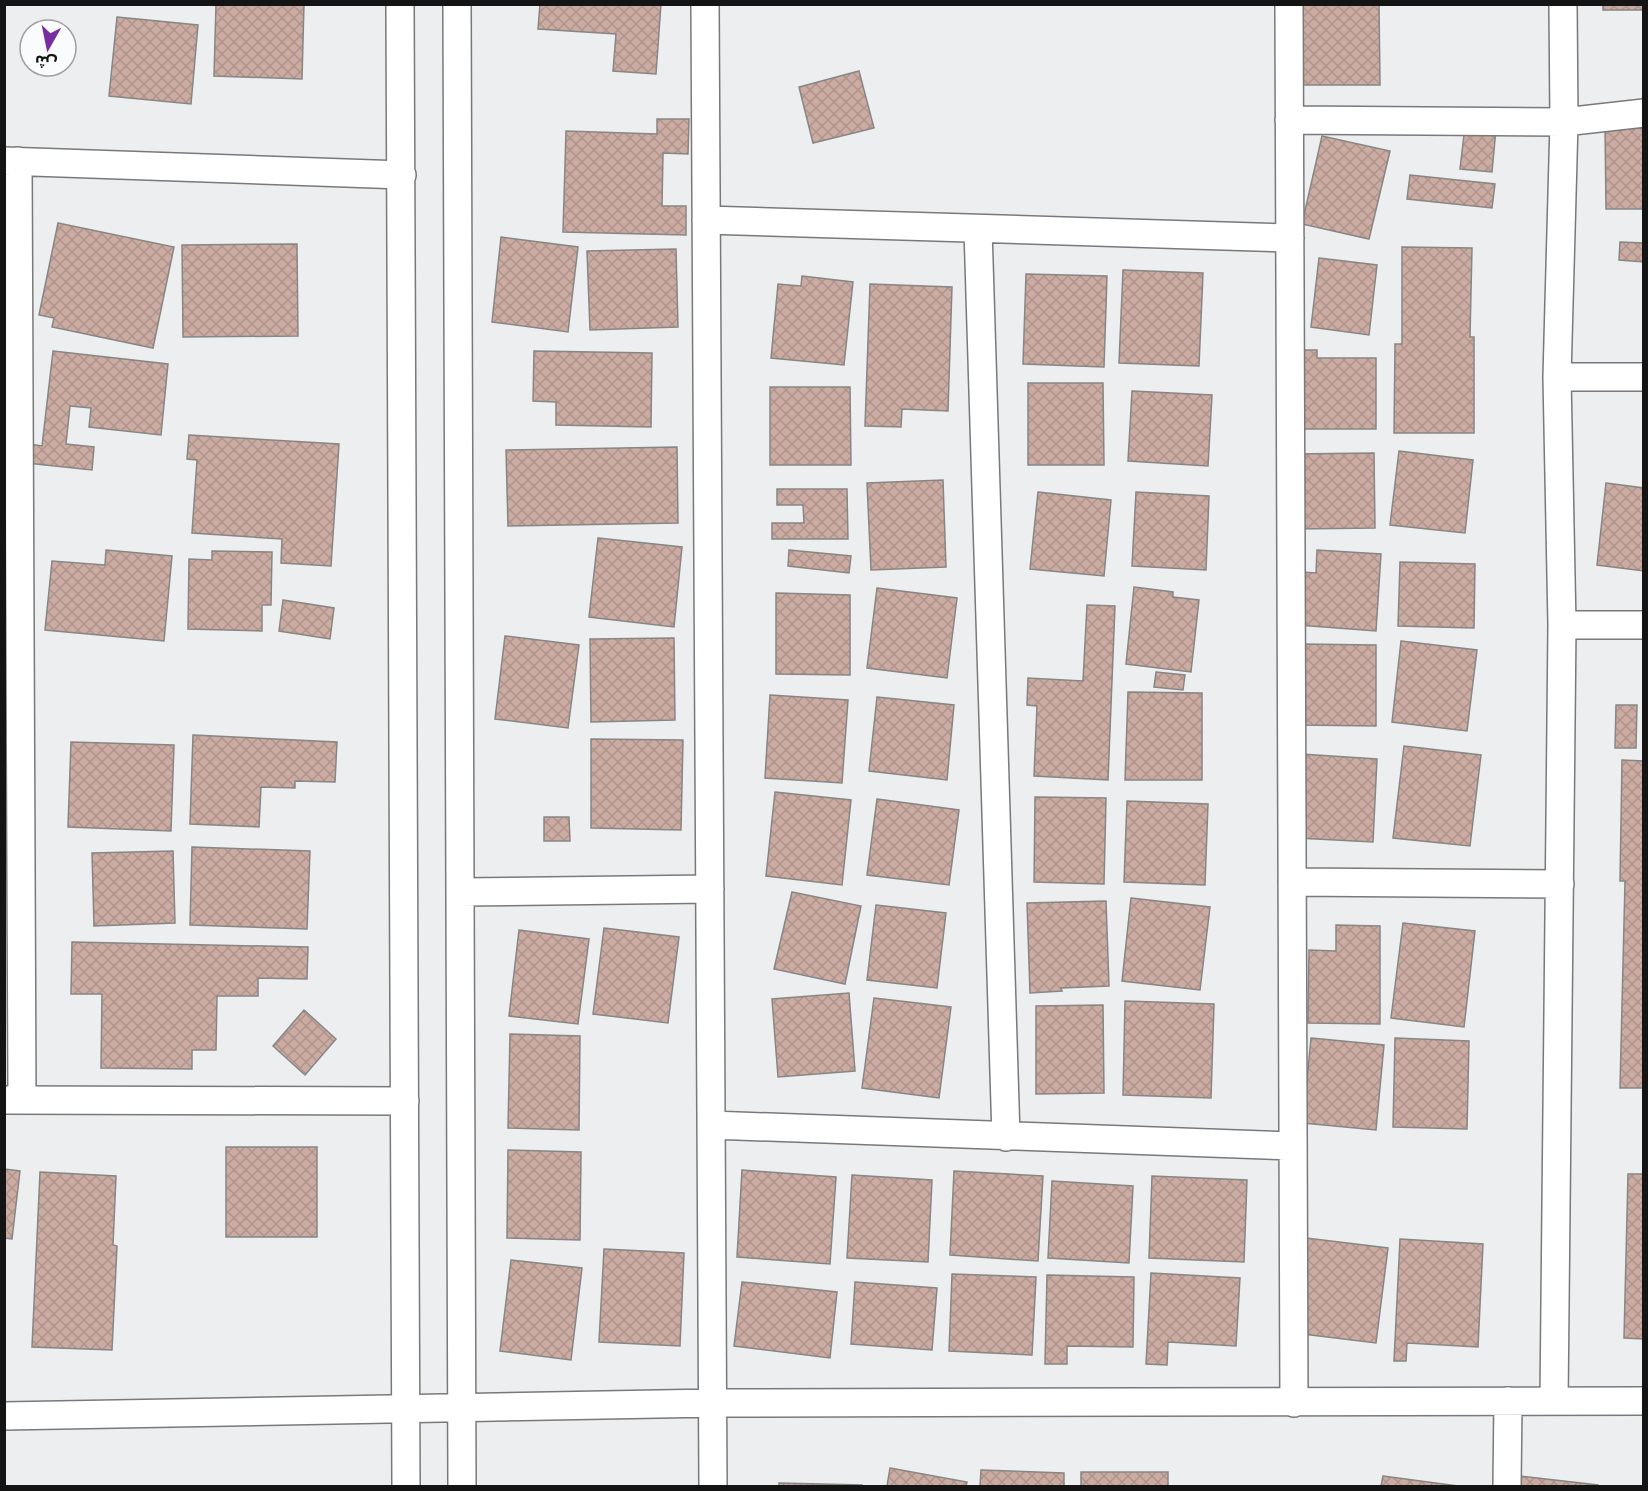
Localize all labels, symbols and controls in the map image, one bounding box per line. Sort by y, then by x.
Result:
north arrow [18,18,78,78]
text: ش [33,51,58,73]

